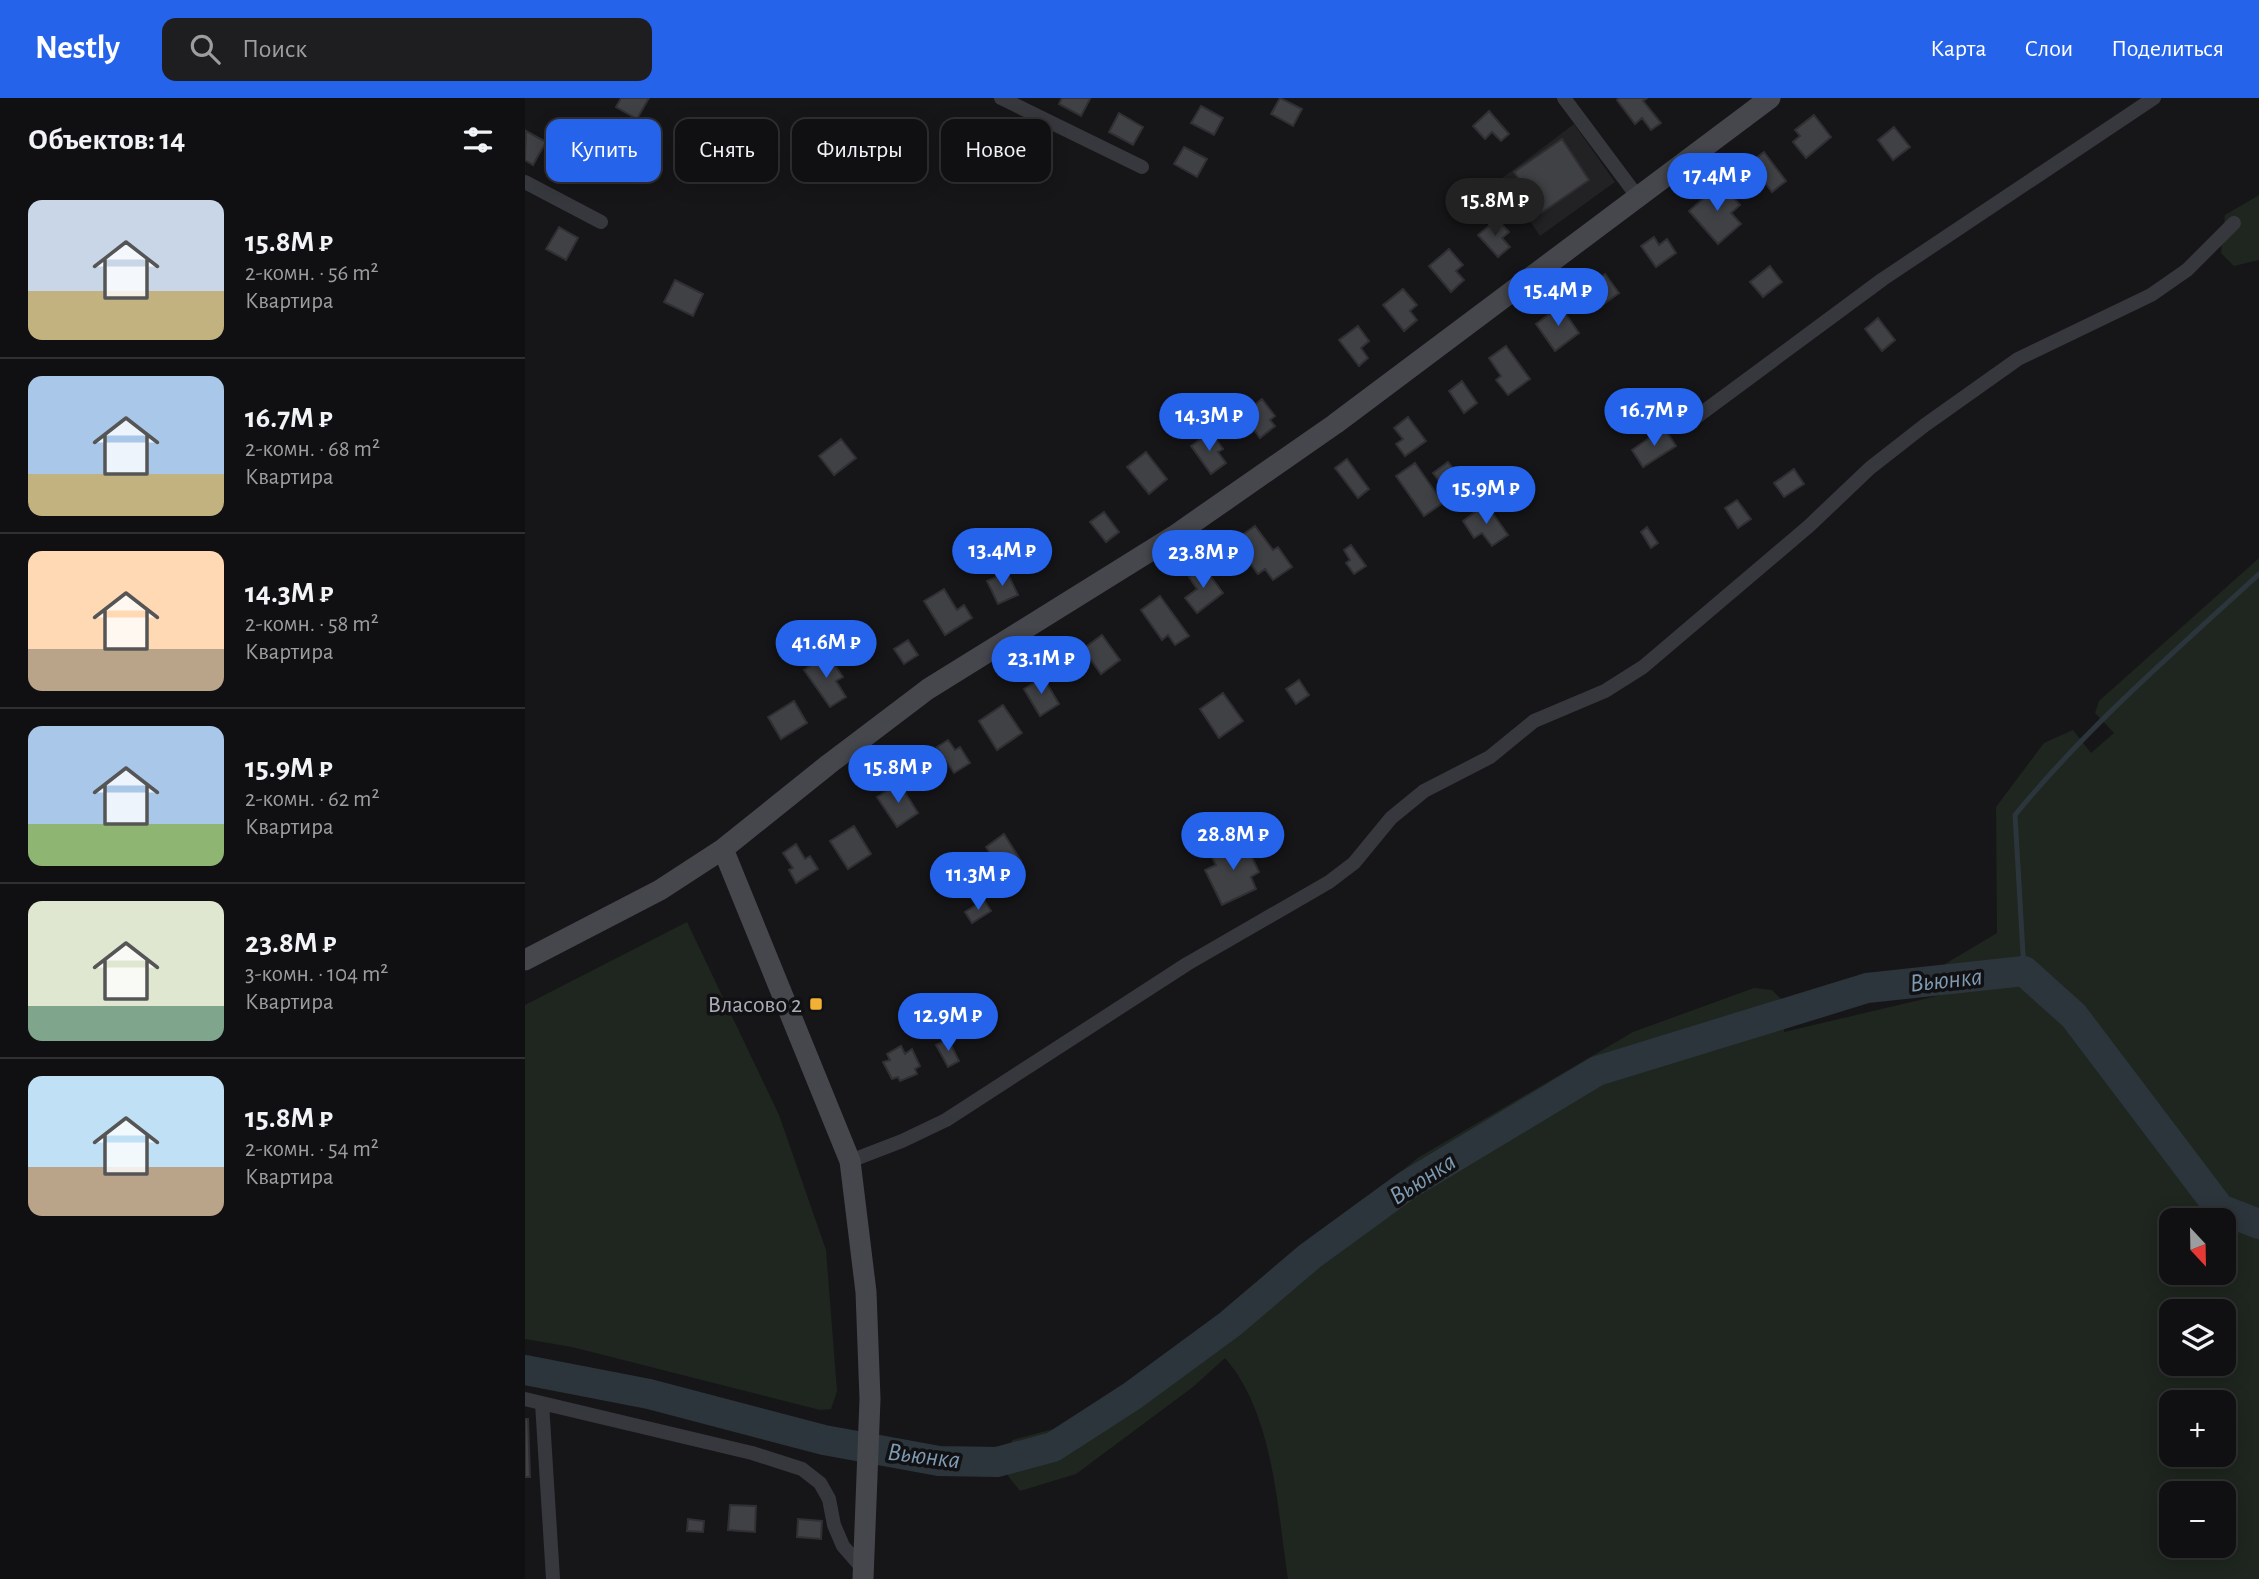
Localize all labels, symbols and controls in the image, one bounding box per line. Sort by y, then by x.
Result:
search box [162,18,652,81]
icon: search [186,30,224,68]
text: Nestly [35,32,120,65]
text: Поиск [242,36,307,62]
text: Карта [1930,37,1986,61]
text: Слои [2024,37,2073,61]
text: Поделиться [2111,37,2224,61]
chip: Купить [546,119,661,182]
chip: Снять [675,119,778,182]
chip: Фильтры [792,119,927,182]
chip: Новое [941,119,1051,182]
icon: filters [459,121,497,159]
text: Объектов: 14 [28,125,185,155]
pin: 17.4M ₽ [1652,153,1782,213]
text: 17.4M ₽ [1683,164,1751,187]
pin: 15.8M ₽ [1430,178,1560,238]
text: 15.8M ₽ [1461,189,1529,212]
text: 15.8M ₽ [245,227,333,257]
icon: home [84,228,168,312]
text: 2-комн. · 56 m² [245,262,379,285]
pin: 15.4M ₽ [1493,268,1623,328]
text: 15.4M ₽ [1524,279,1592,302]
text: Квартира [245,290,333,313]
pin: 16.7M ₽ [1589,388,1719,448]
pin: 14.3M ₽ [1144,394,1274,453]
text: 16.7M ₽ [1620,399,1688,422]
text: 16.7M ₽ [245,403,333,433]
icon: home [84,404,168,488]
text: 14.3M ₽ [1175,404,1243,427]
text: 2-комн. · 68 m² [245,438,380,461]
text: Квартира [245,466,333,489]
pin: 15.9M ₽ [1421,466,1551,526]
text: 15.9M ₽ [1452,477,1520,500]
pin: 13.4M ₽ [937,528,1067,588]
pin: 23.8M ₽ [1138,531,1268,590]
text: 13.4M ₽ [968,539,1036,562]
text: 23.8M ₽ [1168,541,1238,564]
text: 14.3M ₽ [245,578,333,608]
icon: home [84,579,168,663]
text: 2-комн. · 58 m² [245,613,379,636]
pin: 41.6M ₽ [761,620,891,680]
text: 41.6M ₽ [792,631,860,654]
pin: 23.1M ₽ [976,636,1106,696]
text: Квартира [245,641,333,664]
text: 23.1M ₽ [1008,647,1074,670]
pin: 15.8M ₽ [833,746,963,805]
text: 15.9M ₽ [245,753,333,783]
icon: home [84,754,168,838]
text: 15.8M ₽ [864,756,932,779]
text: 2-комн. · 62 m² [245,788,379,811]
pin: 28.8M ₽ [1168,812,1298,872]
text: Квартира [245,816,333,839]
text: 28.8M ₽ [1197,823,1269,846]
pin: 11.3M ₽ [913,852,1043,912]
text: 11.3M ₽ [946,863,1010,886]
text: 23.8M ₽ [245,928,336,958]
icon: home [84,929,168,1013]
text: 3-комн. · 104 m² [245,963,388,986]
water label: Вьюнка [1908,963,1984,997]
text: Квартира [245,991,333,1014]
place label: Власово 2 [708,993,802,1017]
pin: 12.9M ₽ [883,993,1013,1053]
marker: Власово 2 [808,996,824,1012]
text: 12.9M ₽ [914,1004,982,1027]
text: 15.8M ₽ [245,1103,333,1133]
icon: home [84,1104,168,1188]
text: 2-комн. · 54 m² [245,1138,379,1161]
water label: Вьюнка [1385,1148,1460,1210]
text: Квартира [245,1166,333,1189]
north arrow [2159,1208,2237,1284]
map controls [2159,1208,2236,1558]
button: layers [2159,1299,2236,1376]
button: + [2159,1390,2236,1467]
water label: Вьюнка [886,1439,962,1473]
button: − [2159,1481,2236,1558]

